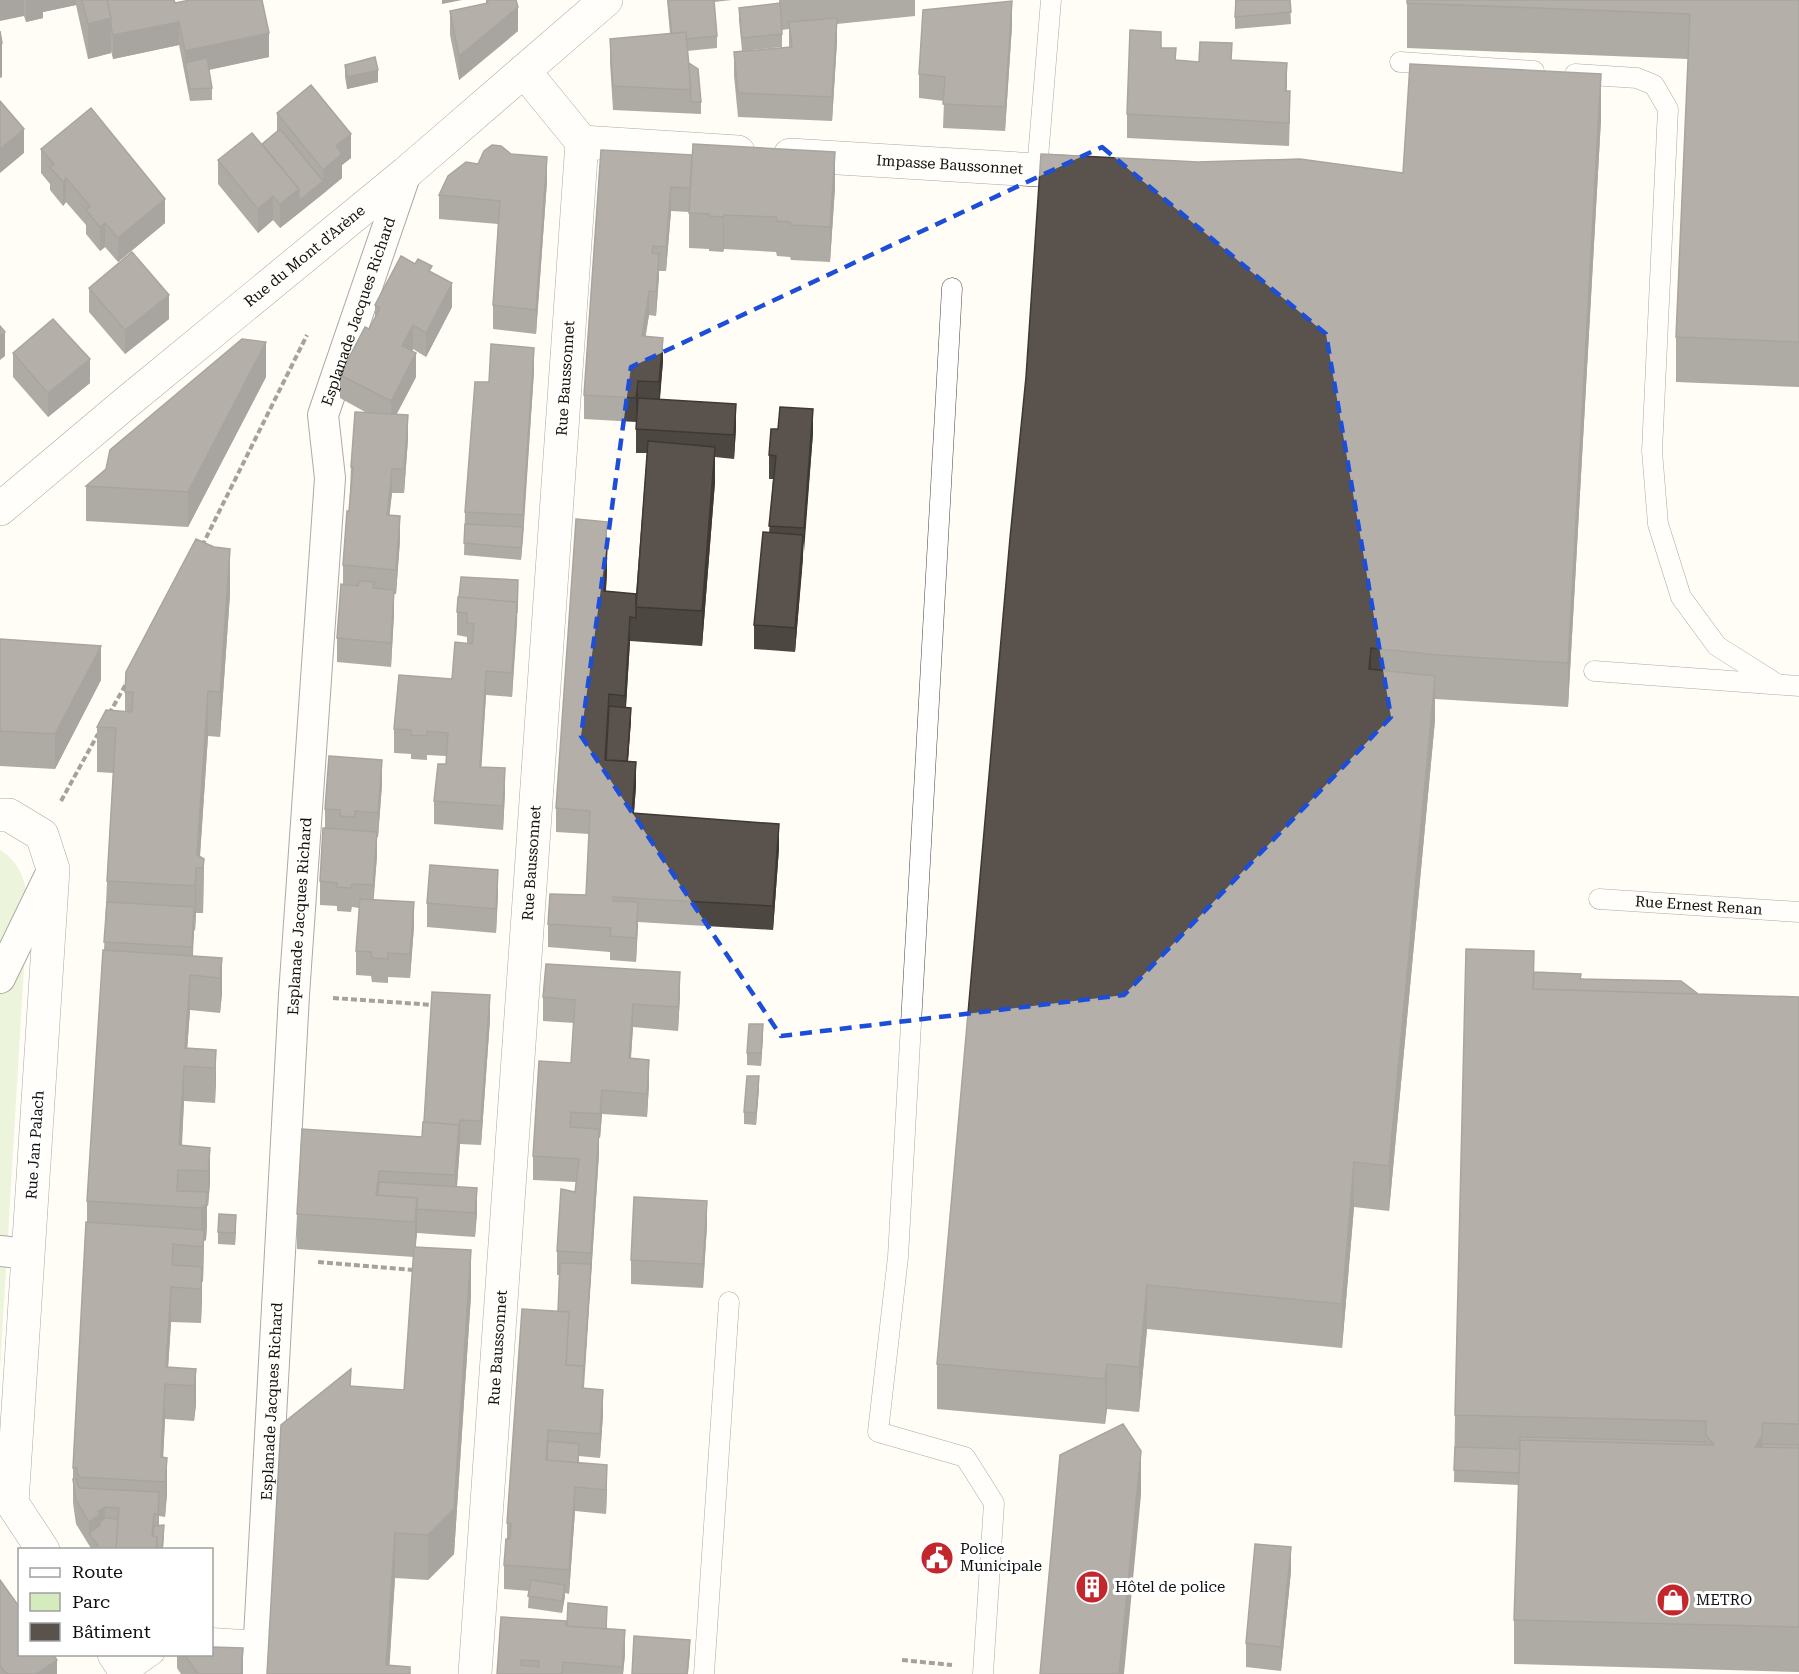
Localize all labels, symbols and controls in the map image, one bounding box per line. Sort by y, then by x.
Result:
street label: Impasse Baussonnet [876,151,1024,178]
street label: Rue du Mont d'Arène [241,201,369,311]
street label: Esplanade Jacques Richard [318,214,399,408]
street label: Rue Baussonnet [553,320,579,436]
street label: Rue Baussonnet [519,804,545,921]
street label: Esplanade Jacques Richard [284,816,315,1016]
street label: Rue Ernest Renan [1634,892,1763,919]
street label: Rue Jan Palach [22,1090,48,1200]
street label: Rue Baussonnet [485,1289,511,1406]
street label: Esplanade Jacques Richard [257,1301,286,1501]
public building icon: Police Municipale [919,1540,955,1576]
place label: Police Municipale [960,1540,1042,1575]
legend [18,1548,213,1656]
text: Route [72,1561,123,1582]
building icon: Hôtel de police [1074,1569,1110,1605]
place label: Hôtel de police [1115,1578,1225,1596]
shop icon: METRO [1655,1582,1691,1618]
text: Parc [72,1591,110,1612]
place label: METRO [1696,1591,1752,1609]
text: Bâtiment [72,1621,151,1642]

